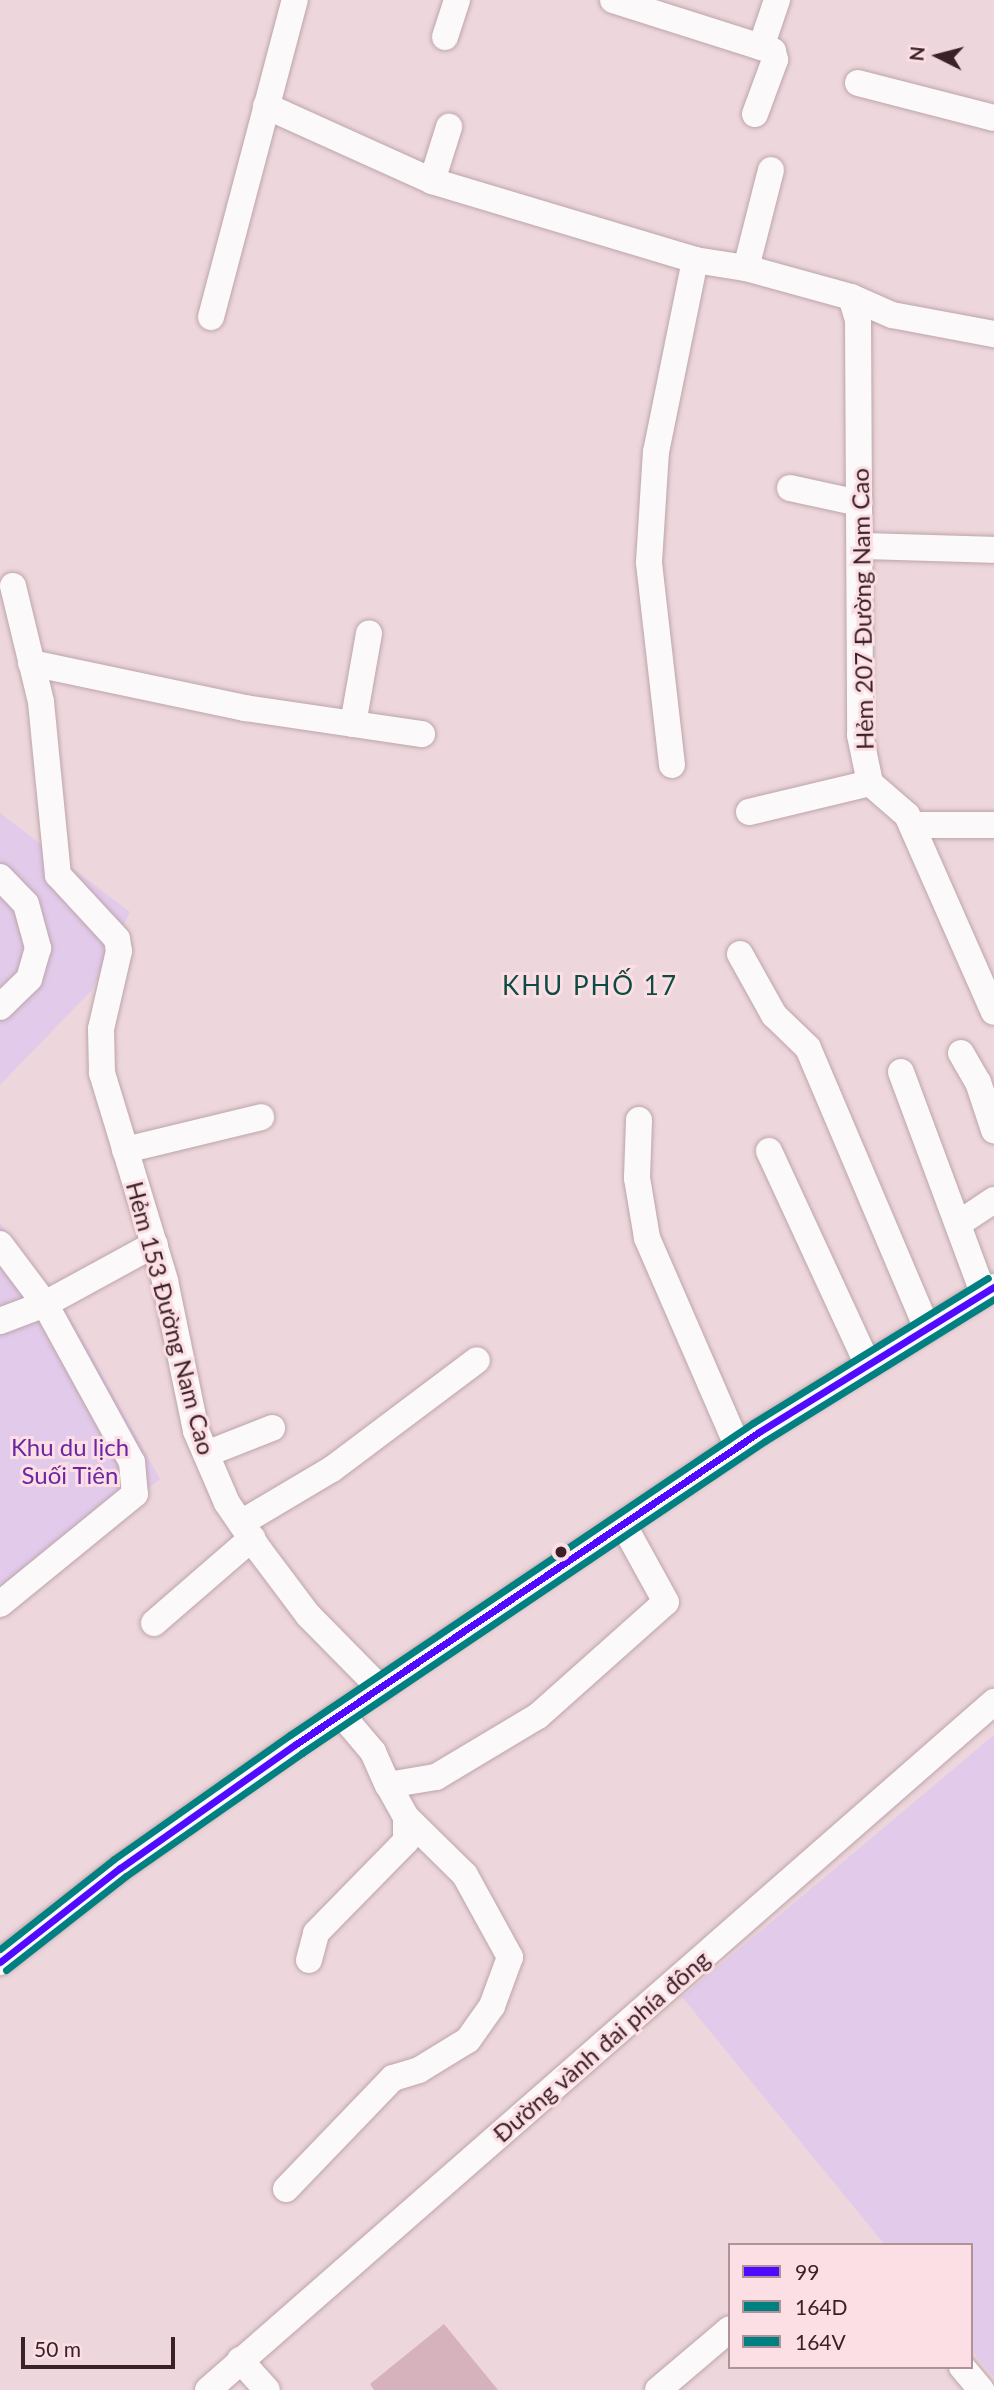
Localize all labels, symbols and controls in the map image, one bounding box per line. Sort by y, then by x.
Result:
north arrow [903,21,973,91]
text: N [904,45,929,62]
street label: Hẻm 207 Đường Nam Cao [845,468,879,750]
district label: KHU PHỐ 17 [503,970,677,1002]
street label: Hẻm 153 Đường Nam Cao [121,1178,221,1458]
park label: Khu du lịch Suối Tiên [11,1433,129,1489]
unlabelled marker [554,1545,568,1559]
street label: Đường vành đai phía đông [487,1944,715,2148]
legend [728,2243,973,2369]
text: 99 [795,2259,819,2284]
text: 164D [795,2294,848,2319]
scale bar [24,2324,178,2368]
text: 164V [795,2329,846,2354]
text: 50 m [34,2336,81,2361]

